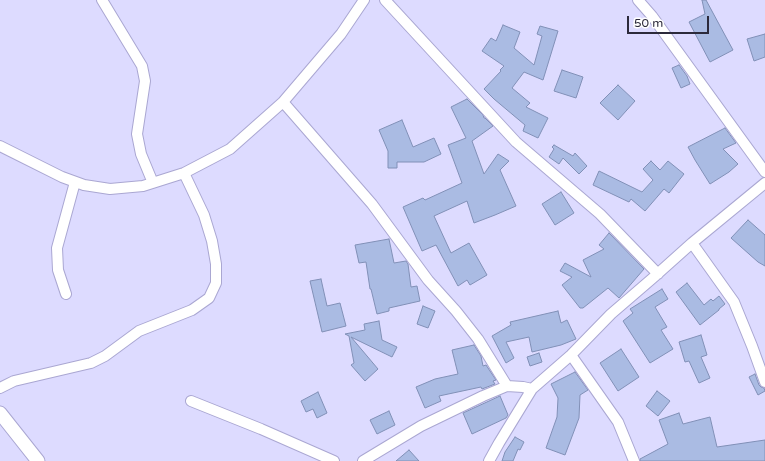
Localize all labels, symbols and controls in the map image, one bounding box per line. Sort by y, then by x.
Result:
scale bar [629,8,711,34]
text: 50 m [634,16,663,30]

